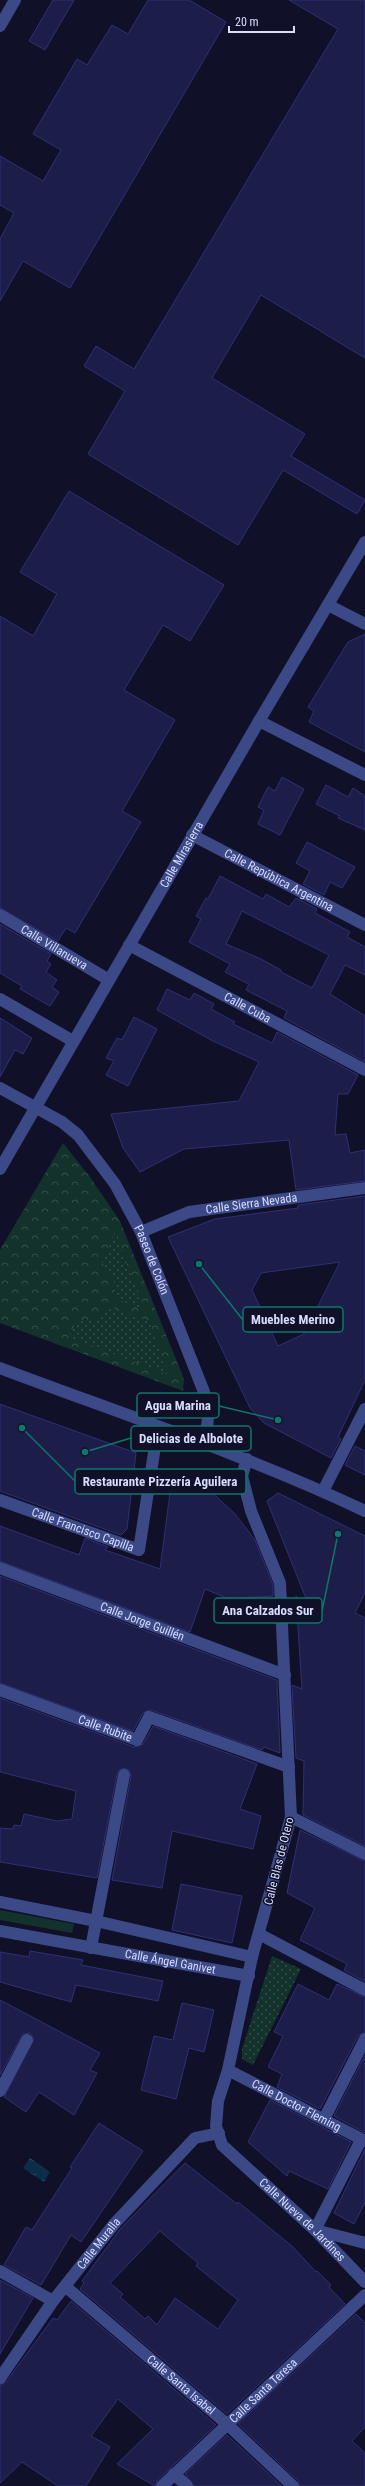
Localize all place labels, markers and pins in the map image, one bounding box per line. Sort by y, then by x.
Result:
callout: Muebles Merino [243,1307,343,1332]
callout: Agua Marina [137,1393,219,1418]
callout: Delicias de Albolote [131,1426,251,1451]
callout: Restaurante Pizzería Aguilera [75,1469,246,1494]
callout: Ana Calzados Sur [214,1598,322,1623]

